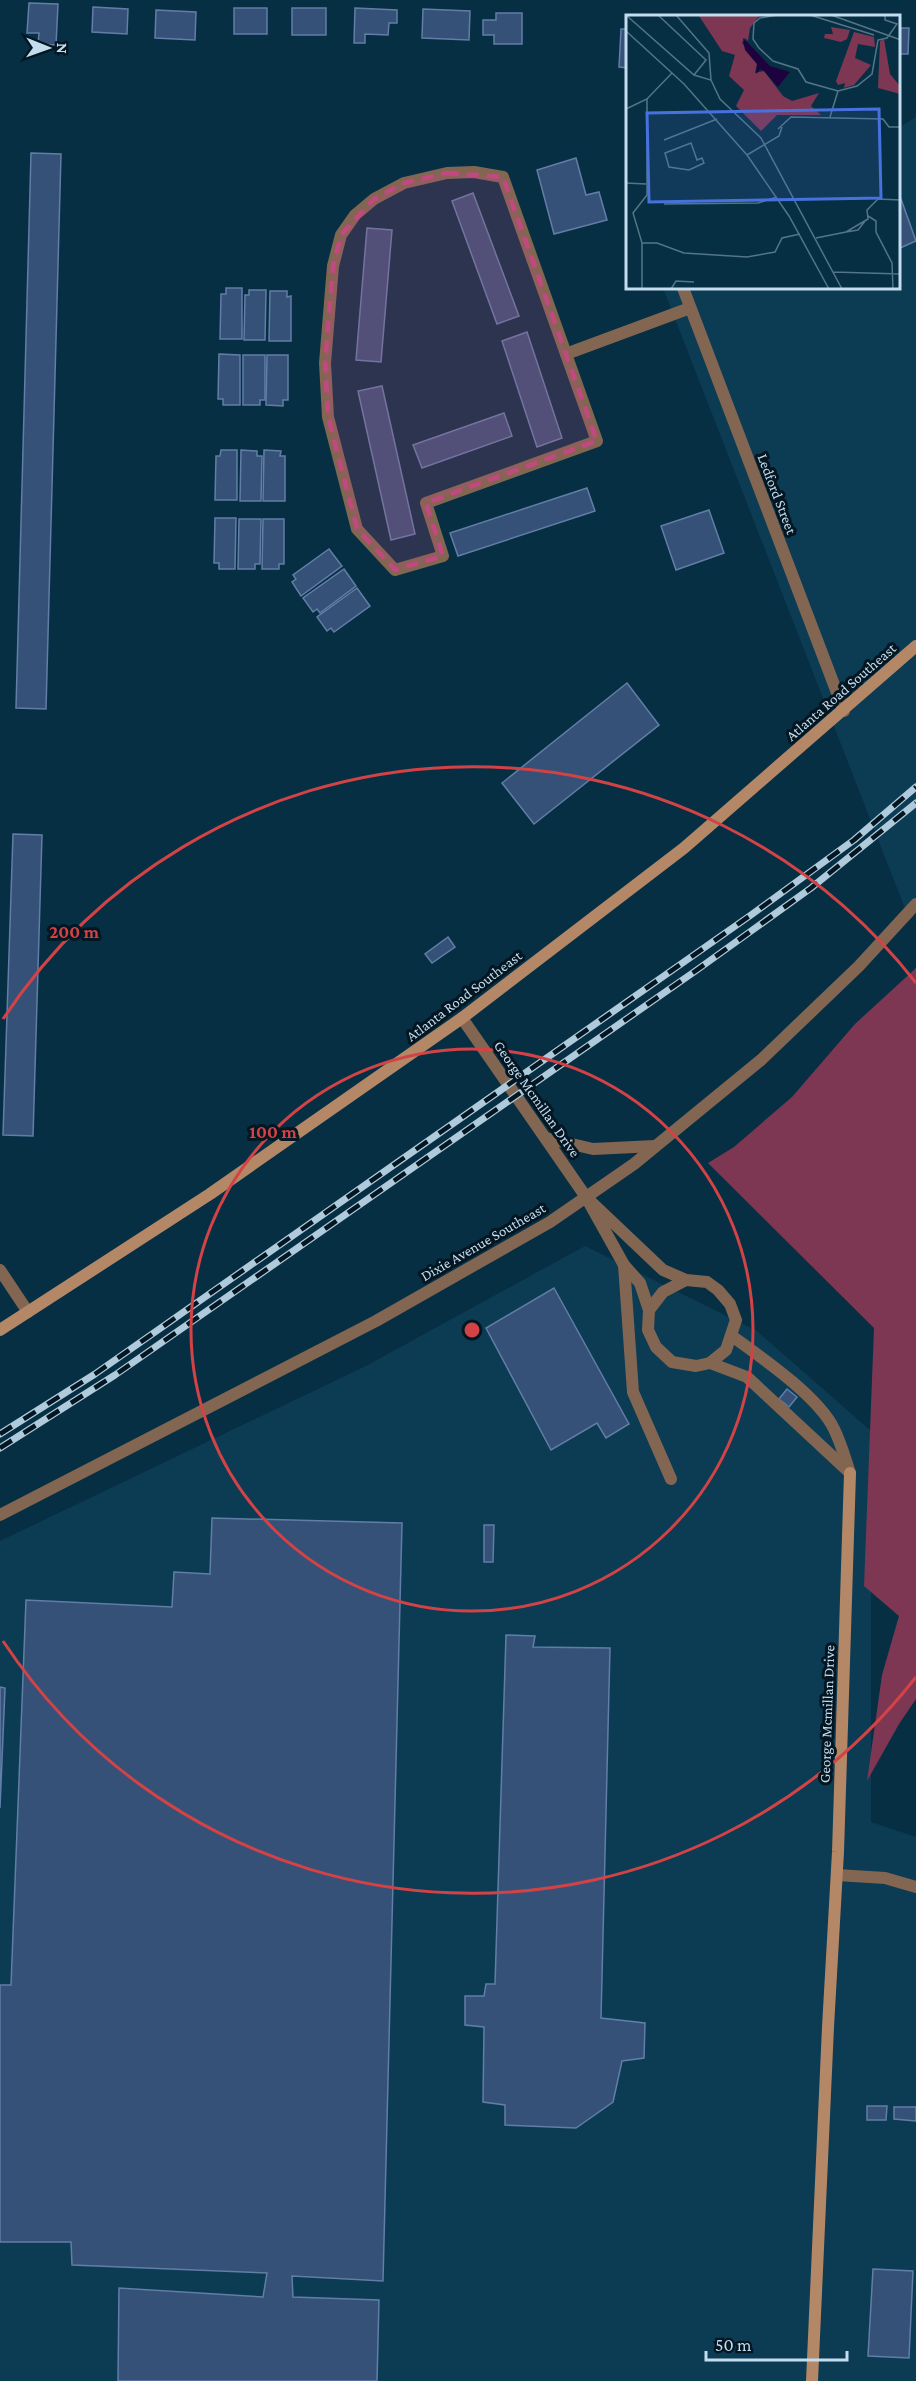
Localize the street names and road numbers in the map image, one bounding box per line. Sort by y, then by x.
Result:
street label: Ledford Street [754,452,800,537]
street label: Atlanta Road Southeast [783,639,900,744]
street label: Atlanta Road Southeast [403,947,526,1045]
street label: George Mcmillan Drive [490,1038,583,1161]
street label: Dixie Avenue Southeast [418,1199,549,1284]
street label: George Mcmillan Drive [817,1644,838,1783]

